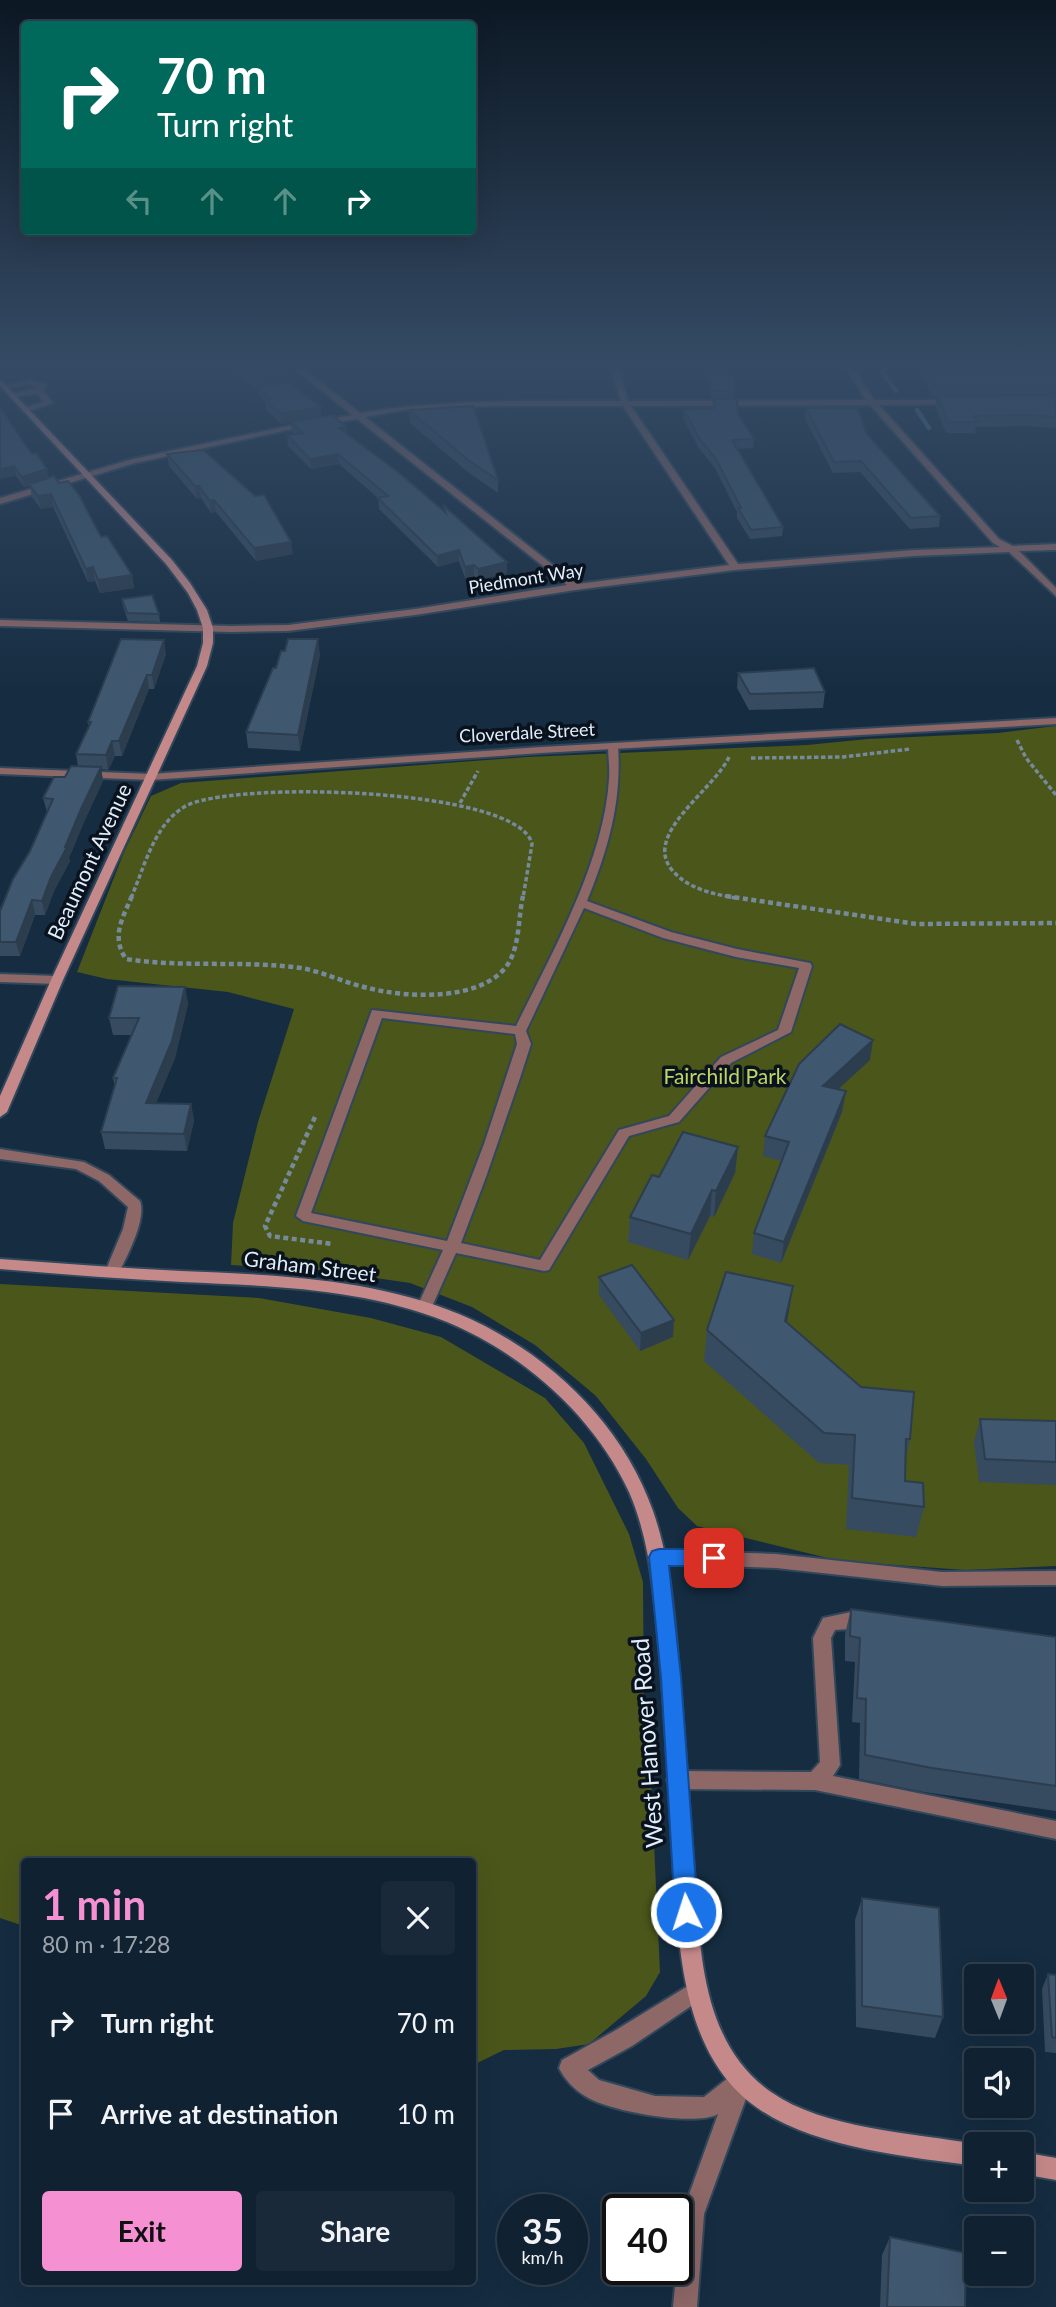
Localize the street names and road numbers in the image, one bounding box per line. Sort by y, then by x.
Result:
street label: Piedmont Way [467,558,586,598]
street label: Cloverdale Street [459,717,596,747]
street label: Beaumont Avenue [42,779,136,943]
street label: Graham Street [243,1245,378,1286]
street label: West Hanover Road [625,1637,668,1849]

